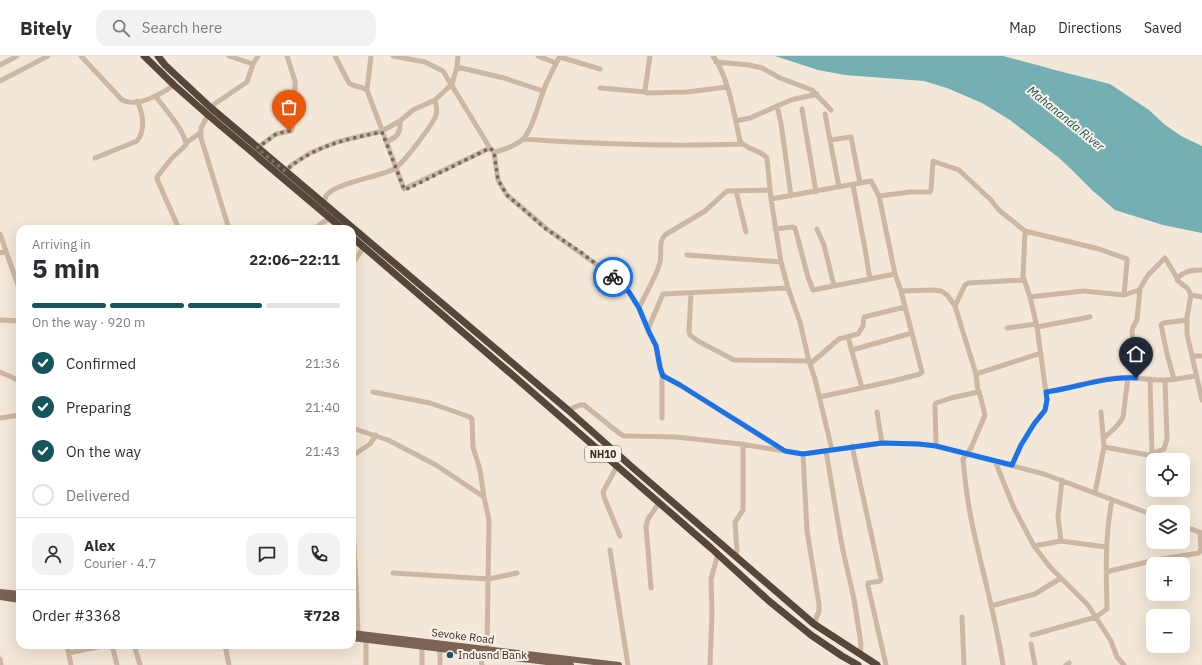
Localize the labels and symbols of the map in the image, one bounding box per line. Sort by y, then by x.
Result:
water label: Mahananda River [1025,82,1108,154]
pin [272,90,306,131]
courier [593,257,633,297]
pin [1119,337,1153,378]
road number: NH10 [585,446,621,462]
street label: Sevoke Road [431,625,495,647]
place label: Indusnd Bank [458,648,527,662]
marker: Indusnd Bank [445,650,455,660]

